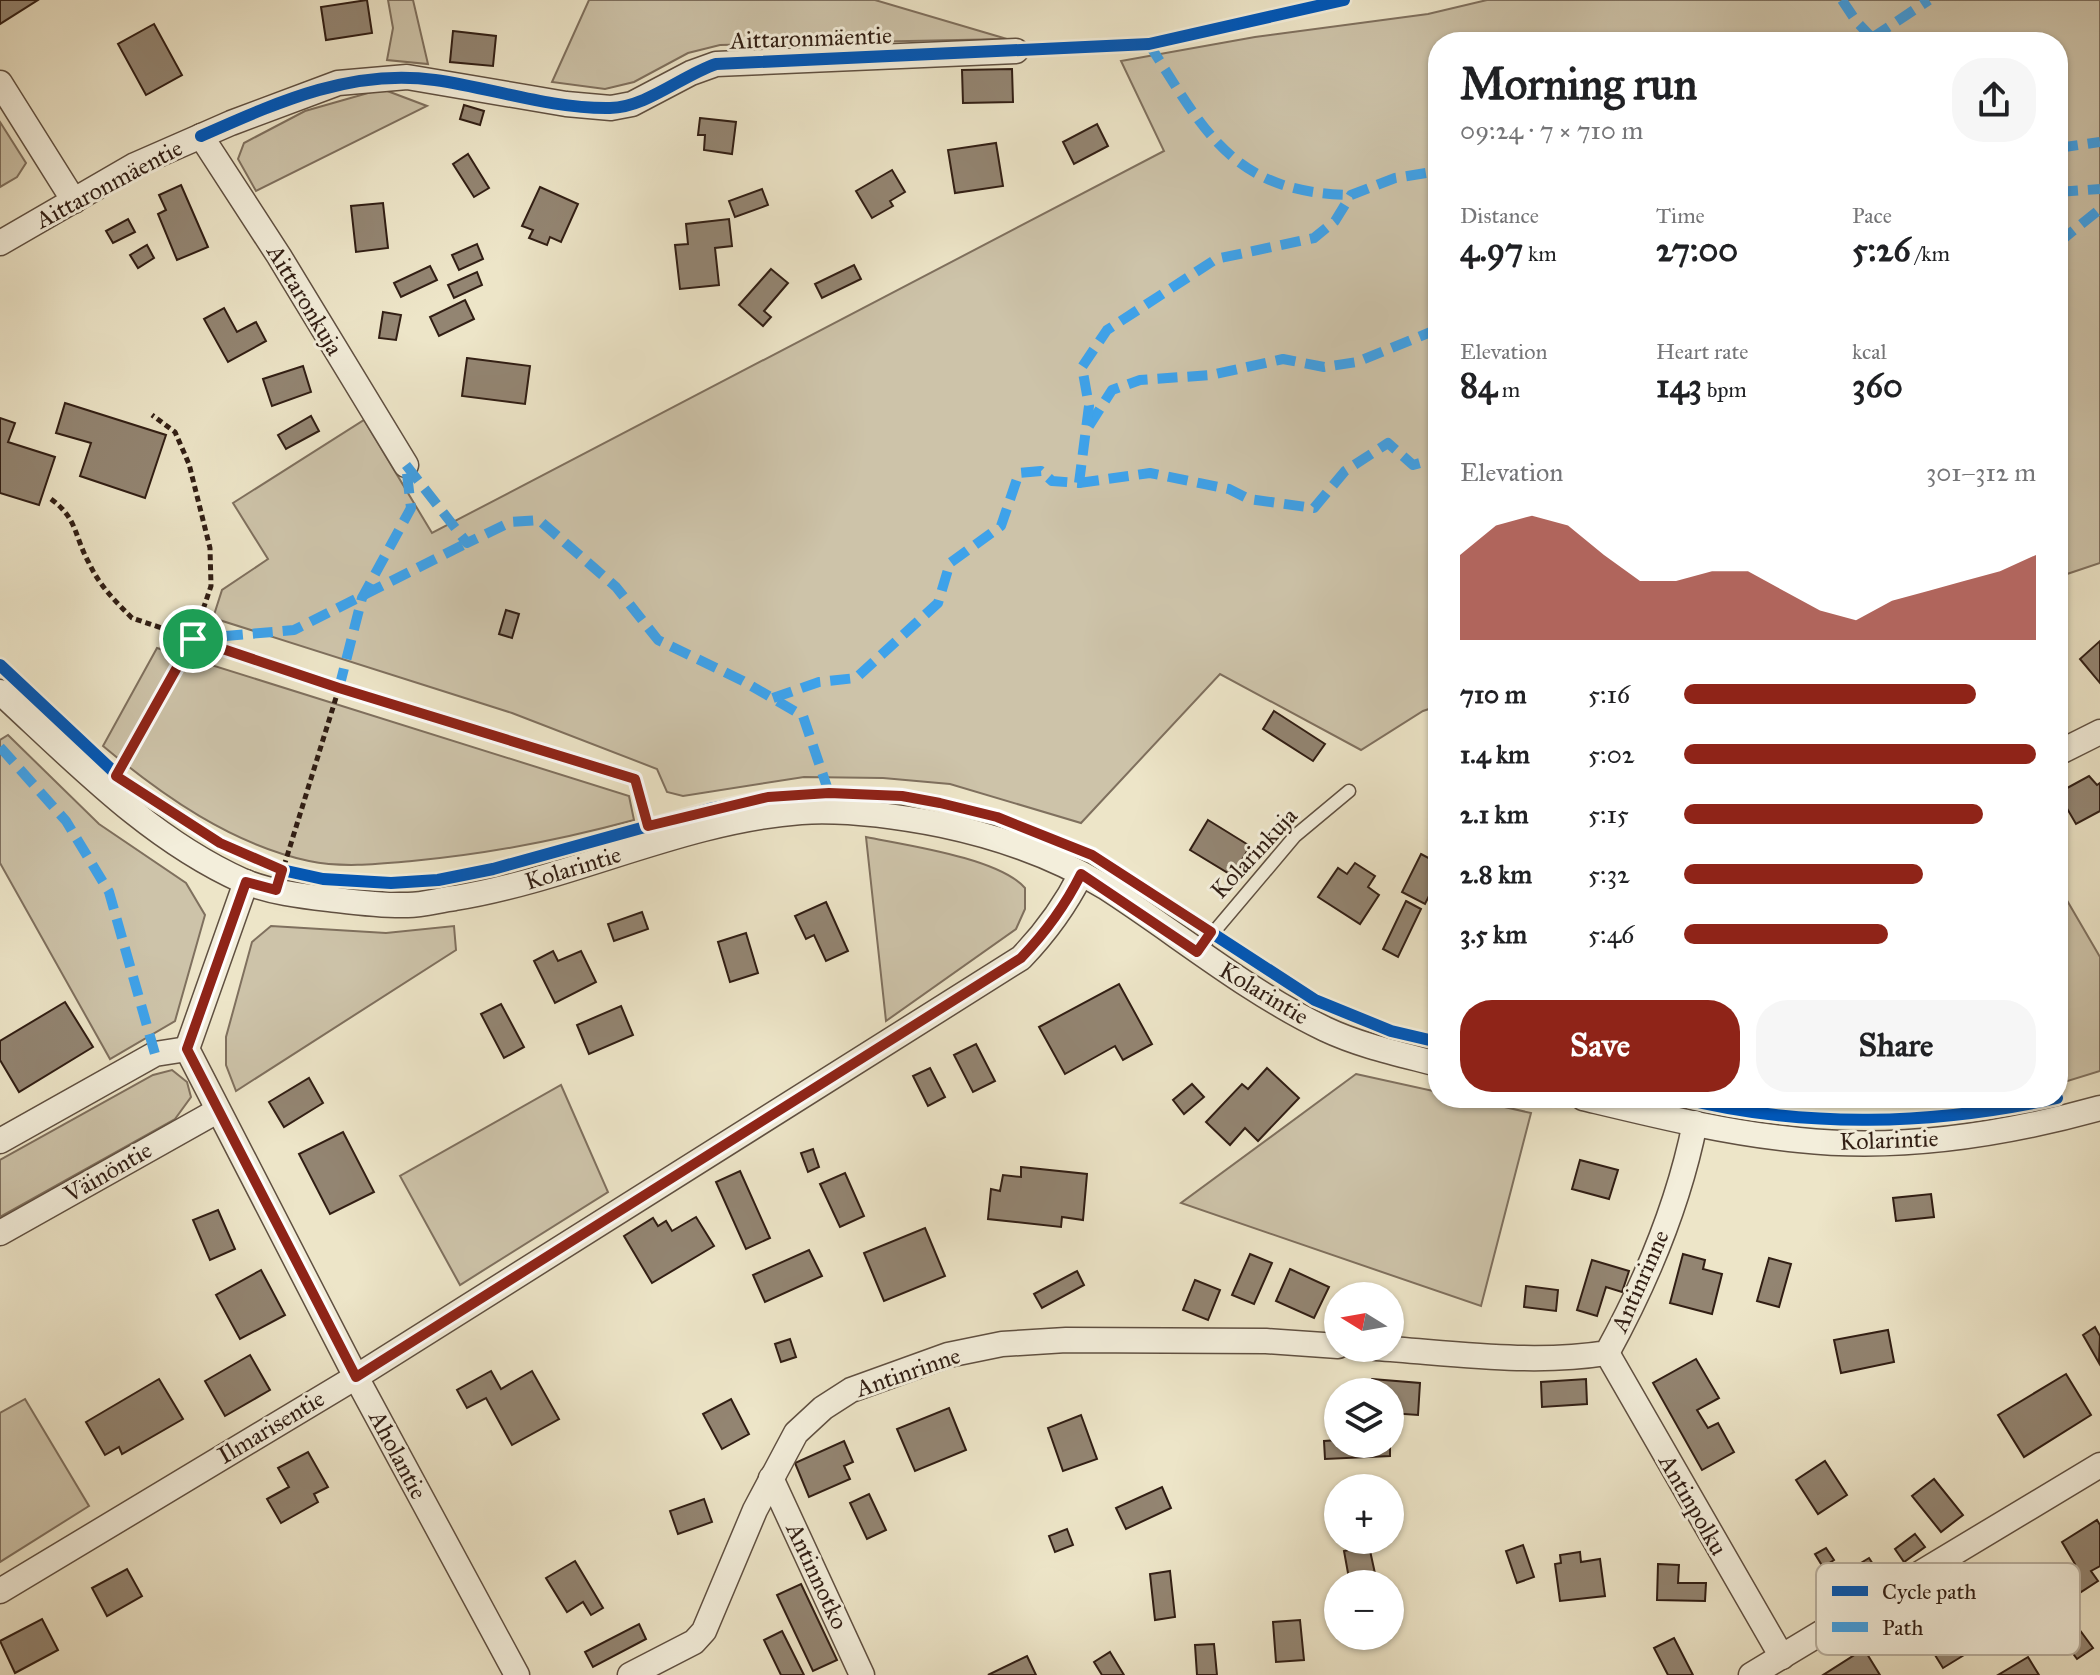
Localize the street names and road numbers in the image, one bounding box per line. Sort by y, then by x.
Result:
street label: Aittaronmäentie [728,20,893,56]
street label: Aittaronmäentie [30,133,188,236]
street label: Aittaronkuja [260,238,350,362]
street label: Kolarinkuja [1204,800,1304,905]
street label: Kolarintie [521,839,625,897]
street label: Kolarintie [1214,955,1314,1031]
street label: Kolarintie [1839,1123,1939,1157]
street label: Väinöntie [58,1135,157,1210]
street label: Antinrinne [1604,1225,1676,1338]
street label: Antinrinne [851,1340,964,1404]
street label: Ilmarisentie [212,1383,330,1471]
street label: Aholantie [362,1405,434,1504]
street label: Antinpolku [1652,1448,1734,1561]
street label: Antinnotko [779,1517,855,1634]

